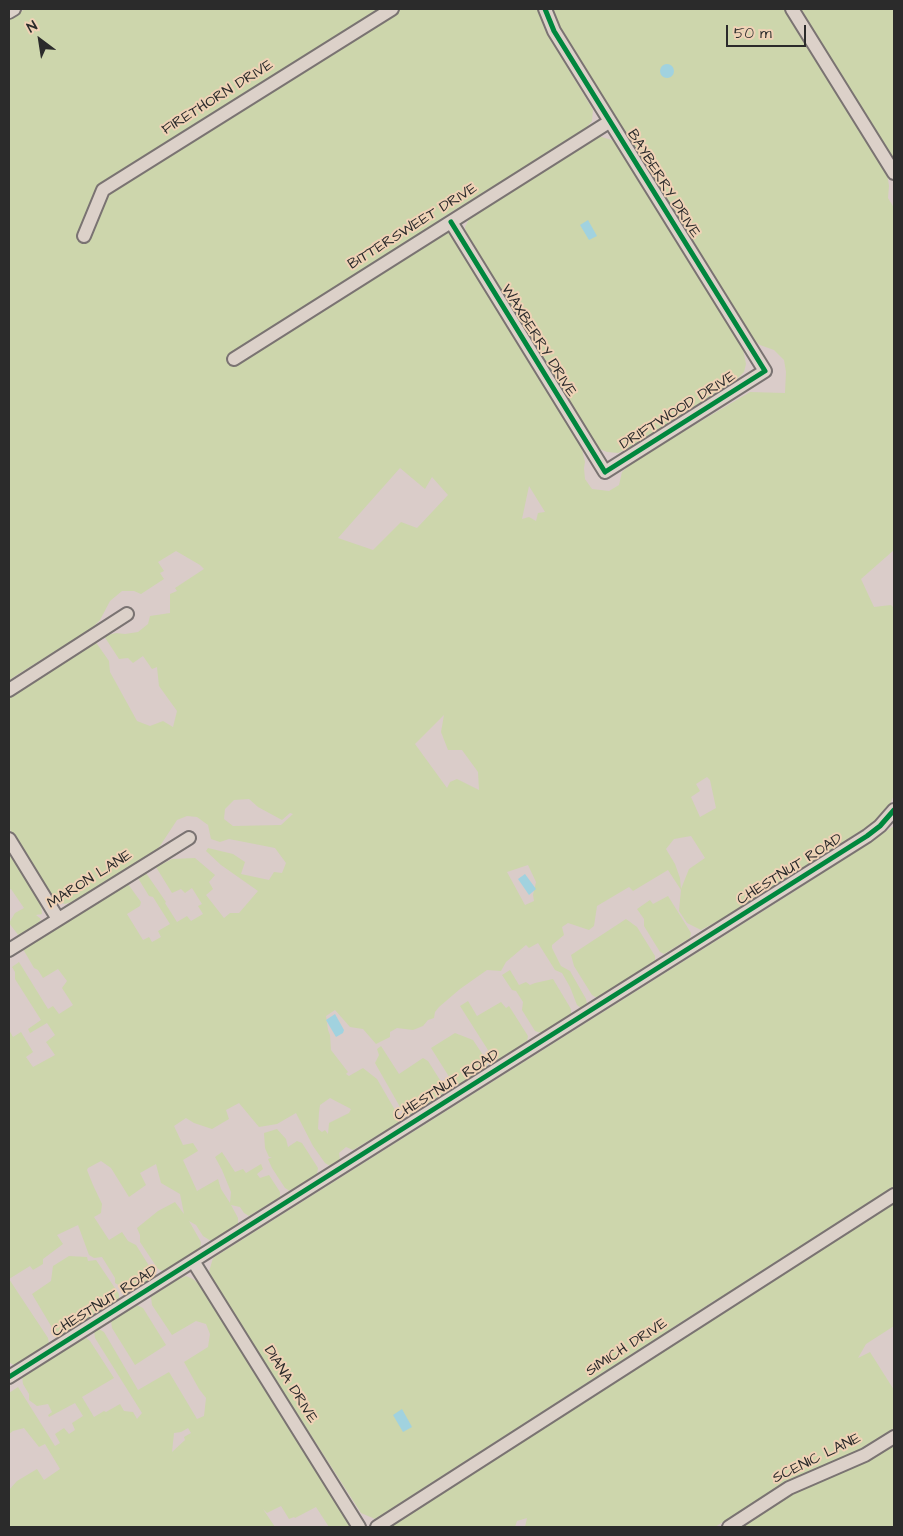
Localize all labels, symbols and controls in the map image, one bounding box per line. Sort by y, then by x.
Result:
north arrow [15,15,65,65]
scale bar [728,15,808,47]
text: N [23,16,41,38]
text: 50 m [734,23,772,44]
street label: FIRETHORN DRIVE [159,57,277,139]
street label: BAYBERRY DRIVE [622,127,704,241]
street label: BITTERSWEET DRIVE [345,180,481,274]
street label: WAXBERRY DRIVE [496,282,580,400]
street label: DRIFTWOOD DRIVE [617,368,739,454]
street label: CHESTNUT ROAD [734,830,846,910]
street label: MARON LANE [44,847,136,913]
street label: CHESTNUT ROAD [391,1046,503,1126]
street label: CHESTNUT ROAD [49,1262,161,1342]
street label: SIMICH DRIVE [583,1315,671,1381]
street label: DIANA DRIVE [259,1343,321,1427]
street label: SCENIC LANE [770,1430,864,1488]

